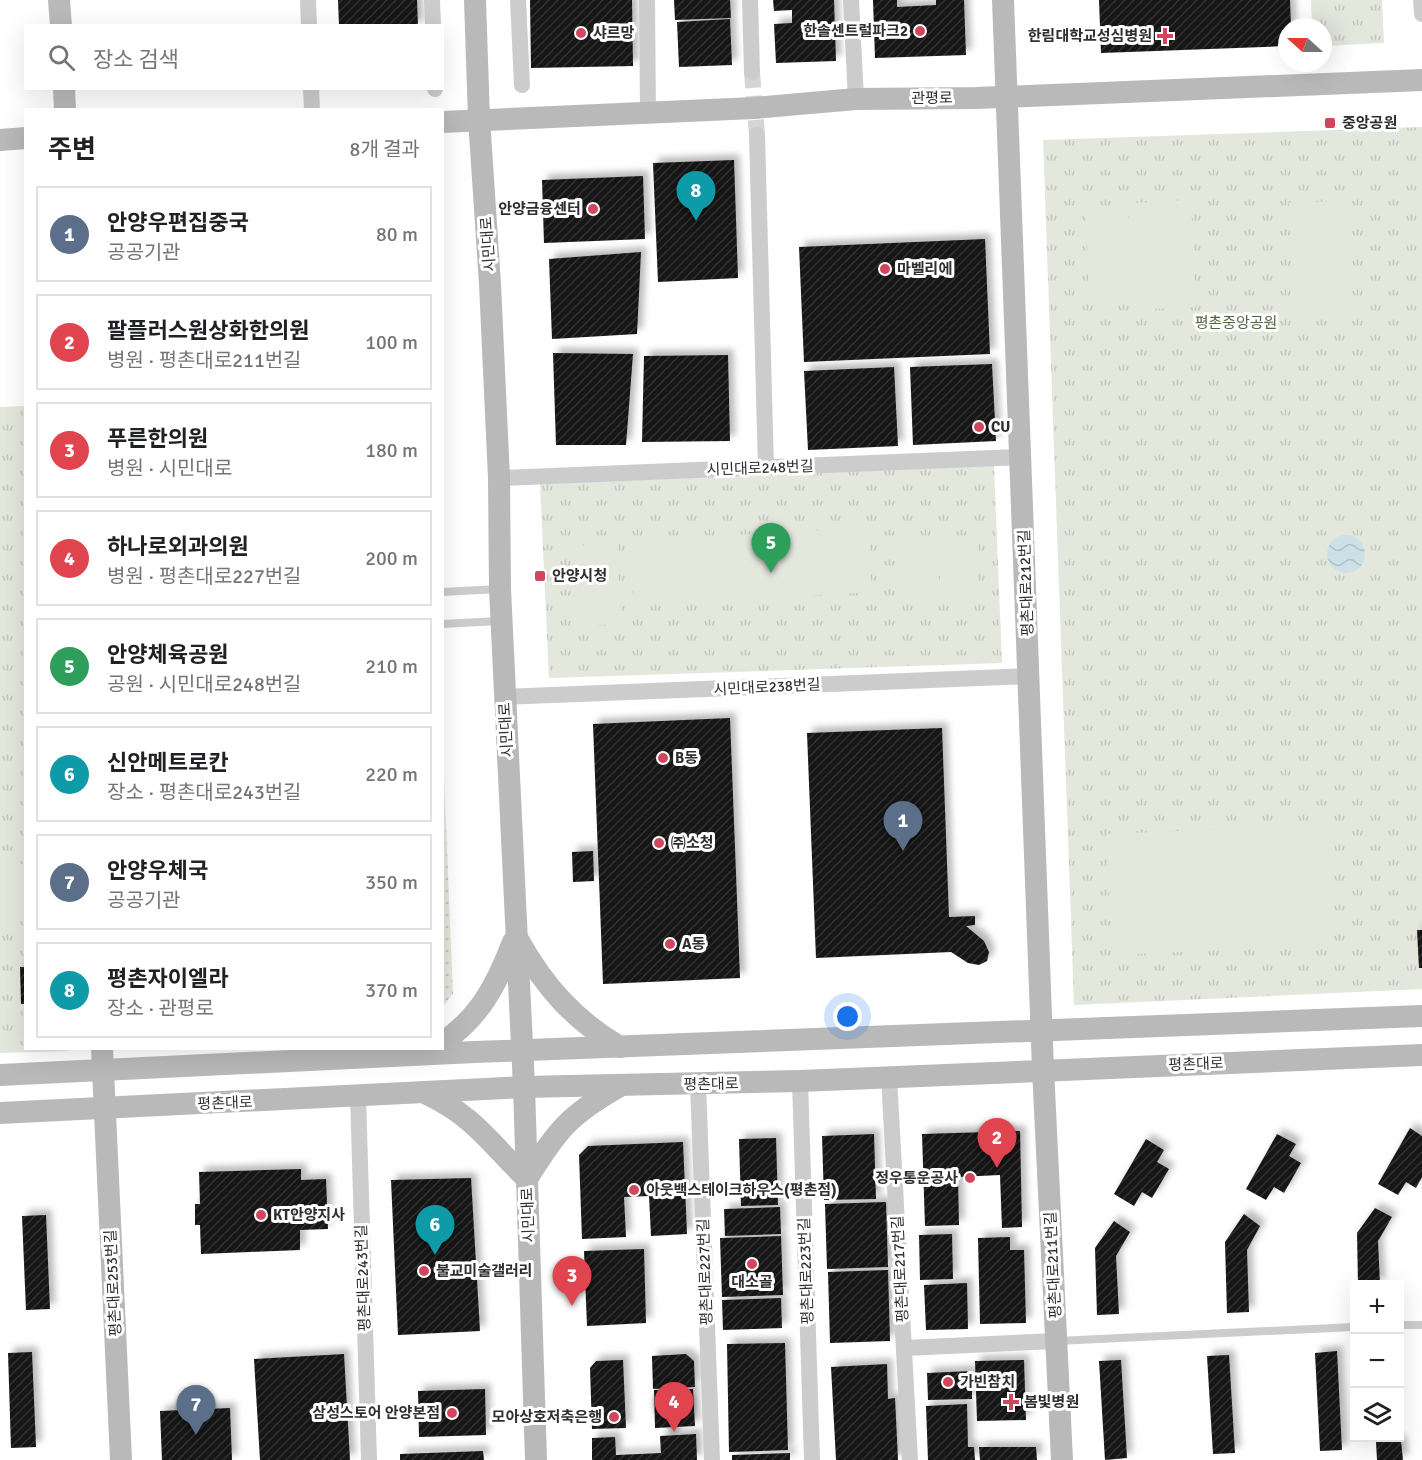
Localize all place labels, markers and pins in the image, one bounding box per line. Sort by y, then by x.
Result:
place label: 한솔센트럴파크2 [803,22,908,40]
place label: 샤르망 [593,24,635,42]
marker: 한솔센트럴파크2 [913,24,927,38]
marker: 샤르망 [574,26,588,40]
place label: 한림대학교성심병원 [1028,27,1152,45]
marker: 한림대학교성심병원 [1156,27,1174,45]
place label: 중앙공원 [1342,114,1397,132]
marker: 중앙공원 [1323,116,1337,130]
pin: 8 [676,172,716,221]
place label: 안양금융센터 [498,200,581,218]
marker: 안양금융센터 [586,202,600,216]
place label: 마벨리에 [897,260,952,278]
marker: 마벨리에 [878,262,892,276]
place label: CU [991,418,1010,436]
marker: CU [972,420,986,434]
pin: 5 [752,524,790,573]
place label: 안양시청 [552,567,607,585]
marker: 안양시청 [533,569,547,583]
place label: B동 [675,749,698,767]
marker: B동 [656,751,670,765]
pin: 1 [884,802,922,851]
place label: ㈜소청 [671,834,714,852]
marker: ㈜소청 [652,836,666,850]
place label: A동 [682,935,706,953]
marker: A동 [663,937,677,951]
pin: 2 [978,1118,1016,1168]
place label: 정우통운공사 [875,1169,958,1187]
marker: 정우통운공사 [963,1171,977,1185]
place label: 아웃백스테이크하우스(평촌점) [646,1181,837,1199]
marker: 아웃백스테이크하우스(평촌점) [627,1183,641,1197]
place label: KT안양지사 [273,1206,345,1224]
pin: 6 [416,1206,454,1255]
marker: KT안양지사 [254,1208,268,1222]
pin: 3 [552,1256,592,1306]
marker: 대소골 [745,1257,759,1271]
place label: 불교미술갤러리 [436,1262,533,1280]
marker: 불교미술갤러리 [417,1264,431,1278]
place label: 대소골 [731,1273,773,1291]
place label: 가빈참치 [960,1373,1015,1391]
marker: 가빈참치 [941,1375,955,1389]
pin: 4 [654,1382,694,1432]
pin: 7 [176,1386,216,1435]
marker: 봄빛병원 [1002,1393,1020,1411]
place label: 봄빛병원 [1024,1393,1079,1411]
place label: 삼성스토어 안양본점 [312,1404,440,1422]
marker: 삼성스토어 안양본점 [445,1406,459,1420]
place label: 모아상호저축은행 [492,1408,602,1426]
marker: 모아상호저축은행 [607,1410,621,1424]

